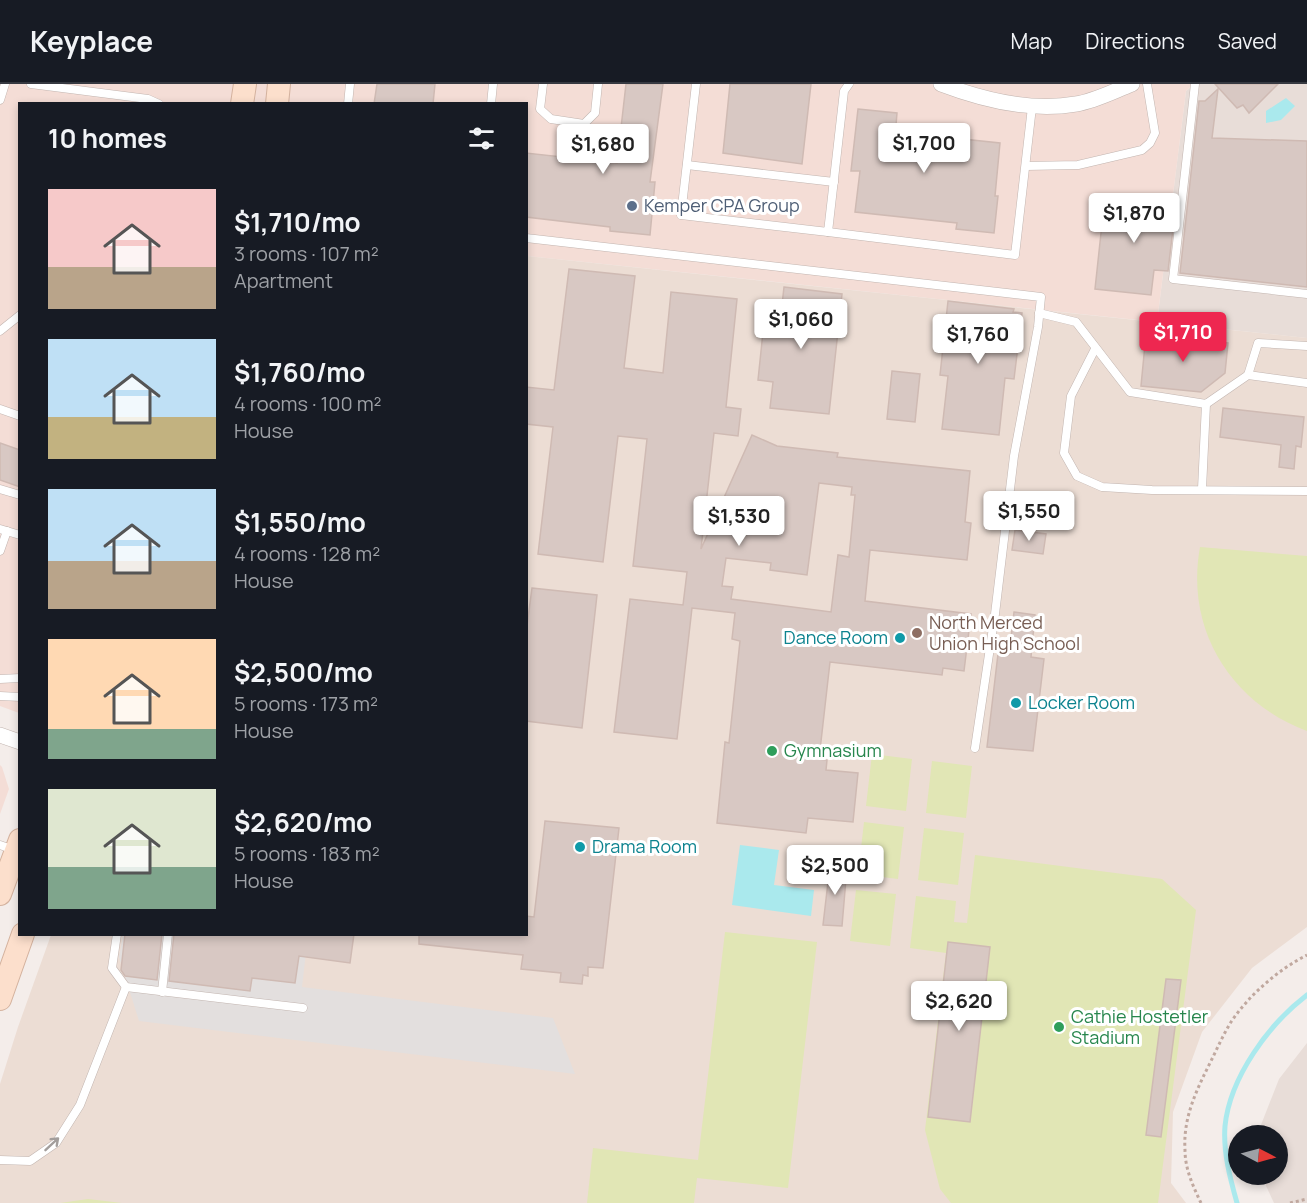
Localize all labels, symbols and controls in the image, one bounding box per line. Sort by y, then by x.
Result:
text: Keyplace [30,22,153,60]
text: Map [1011,27,1052,55]
text: Directions [1085,27,1185,55]
text: Saved [1218,27,1277,55]
text: 10 homes [48,120,167,156]
icon: filters [465,122,498,155]
pin: $1,700 [875,123,973,174]
pin: $1,680 [554,124,652,175]
text: $1,700 [892,129,956,156]
text: $1,680 [571,130,635,157]
place label: Kemper CPA Group [644,193,800,217]
pin: $1,870 [1085,193,1183,244]
marker: Kemper CPA Group [625,199,639,213]
text: $1,870 [1103,199,1165,226]
text: $1,710/mo [234,204,361,240]
icon: home [96,213,168,285]
text: 3 rooms · 107 m² [234,240,379,267]
text: Apartment [234,267,333,294]
pin: $1,060 [752,299,850,350]
text: $1,060 [768,305,834,332]
pin: $1,710 [1134,312,1232,363]
pin: $1,760 [929,314,1027,365]
text: $1,710 [1153,318,1213,345]
text: $1,760 [947,320,1009,347]
text: $1,760/mo [234,354,365,390]
icon: home [96,363,168,435]
text: 4 rooms · 100 m² [234,390,382,417]
text: House [234,417,294,444]
pin: $1,550 [980,491,1078,542]
pin: $1,530 [690,496,788,547]
text: $1,550 [997,497,1061,524]
text: $1,530 [707,502,771,529]
text: $1,550/mo [234,504,366,540]
icon: home [96,513,168,585]
text: 4 rooms · 128 m² [234,540,380,567]
text: House [234,567,294,594]
place label: North Merced Union High School [929,610,1080,655]
place label: Dance Room [784,625,888,649]
marker: North Merced Union High School [910,626,924,640]
marker: Dance Room [893,631,907,645]
text: $2,500/mo [234,654,373,690]
icon: home [96,663,168,735]
text: 5 rooms · 173 m² [234,690,378,717]
place label: Locker Room [1028,690,1135,714]
marker: Locker Room [1009,696,1023,710]
text: House [234,717,294,744]
place label: Gymnasium [784,738,882,762]
marker: Gymnasium [765,744,779,758]
text: $2,620/mo [234,804,372,840]
icon: home [96,813,168,885]
place label: Drama Room [592,834,697,858]
text: 5 rooms · 183 m² [234,840,380,867]
marker: Drama Room [573,840,587,854]
pin: $2,500 [786,845,884,896]
text: $2,500 [801,851,869,878]
text: House [234,867,294,894]
pin: $2,620 [910,981,1008,1032]
text: $2,620 [925,987,993,1014]
place label: Cathie Hostetler Stadium [1071,1004,1209,1049]
marker: Cathie Hostetler Stadium [1052,1020,1066,1034]
north arrow [1228,1125,1288,1185]
map controls [1228,1125,1288,1185]
one-way arrow [45,1137,60,1151]

